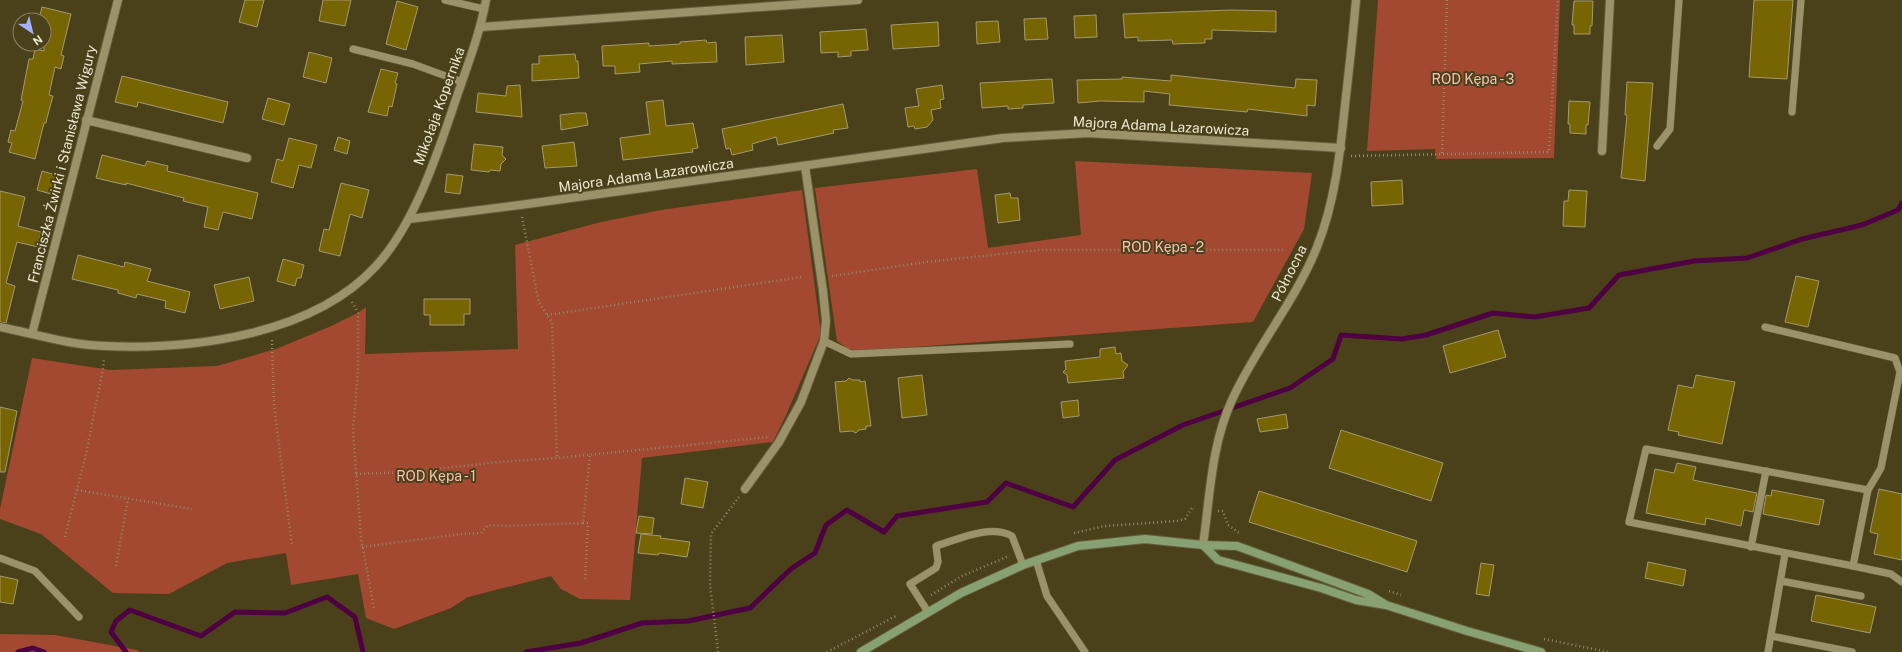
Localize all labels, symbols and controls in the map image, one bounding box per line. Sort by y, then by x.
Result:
north arrow [12,12,52,52]
text: N [31,33,45,48]
street label: Franciszka Żwirki i Stanisława Wigury [23,42,99,285]
street label: Mikołaja Kopernika [410,45,468,167]
park label: ROD Kępa - 3 [1432,71,1515,87]
street label: Majora Adama Lazarowicza [1072,113,1250,139]
street label: Majora Adama Lazarowicza [557,155,735,195]
park label: ROD Kępa - 2 [1122,239,1204,255]
street label: Północna [1268,242,1310,304]
park label: ROD Kępa - 1 [396,468,476,484]

